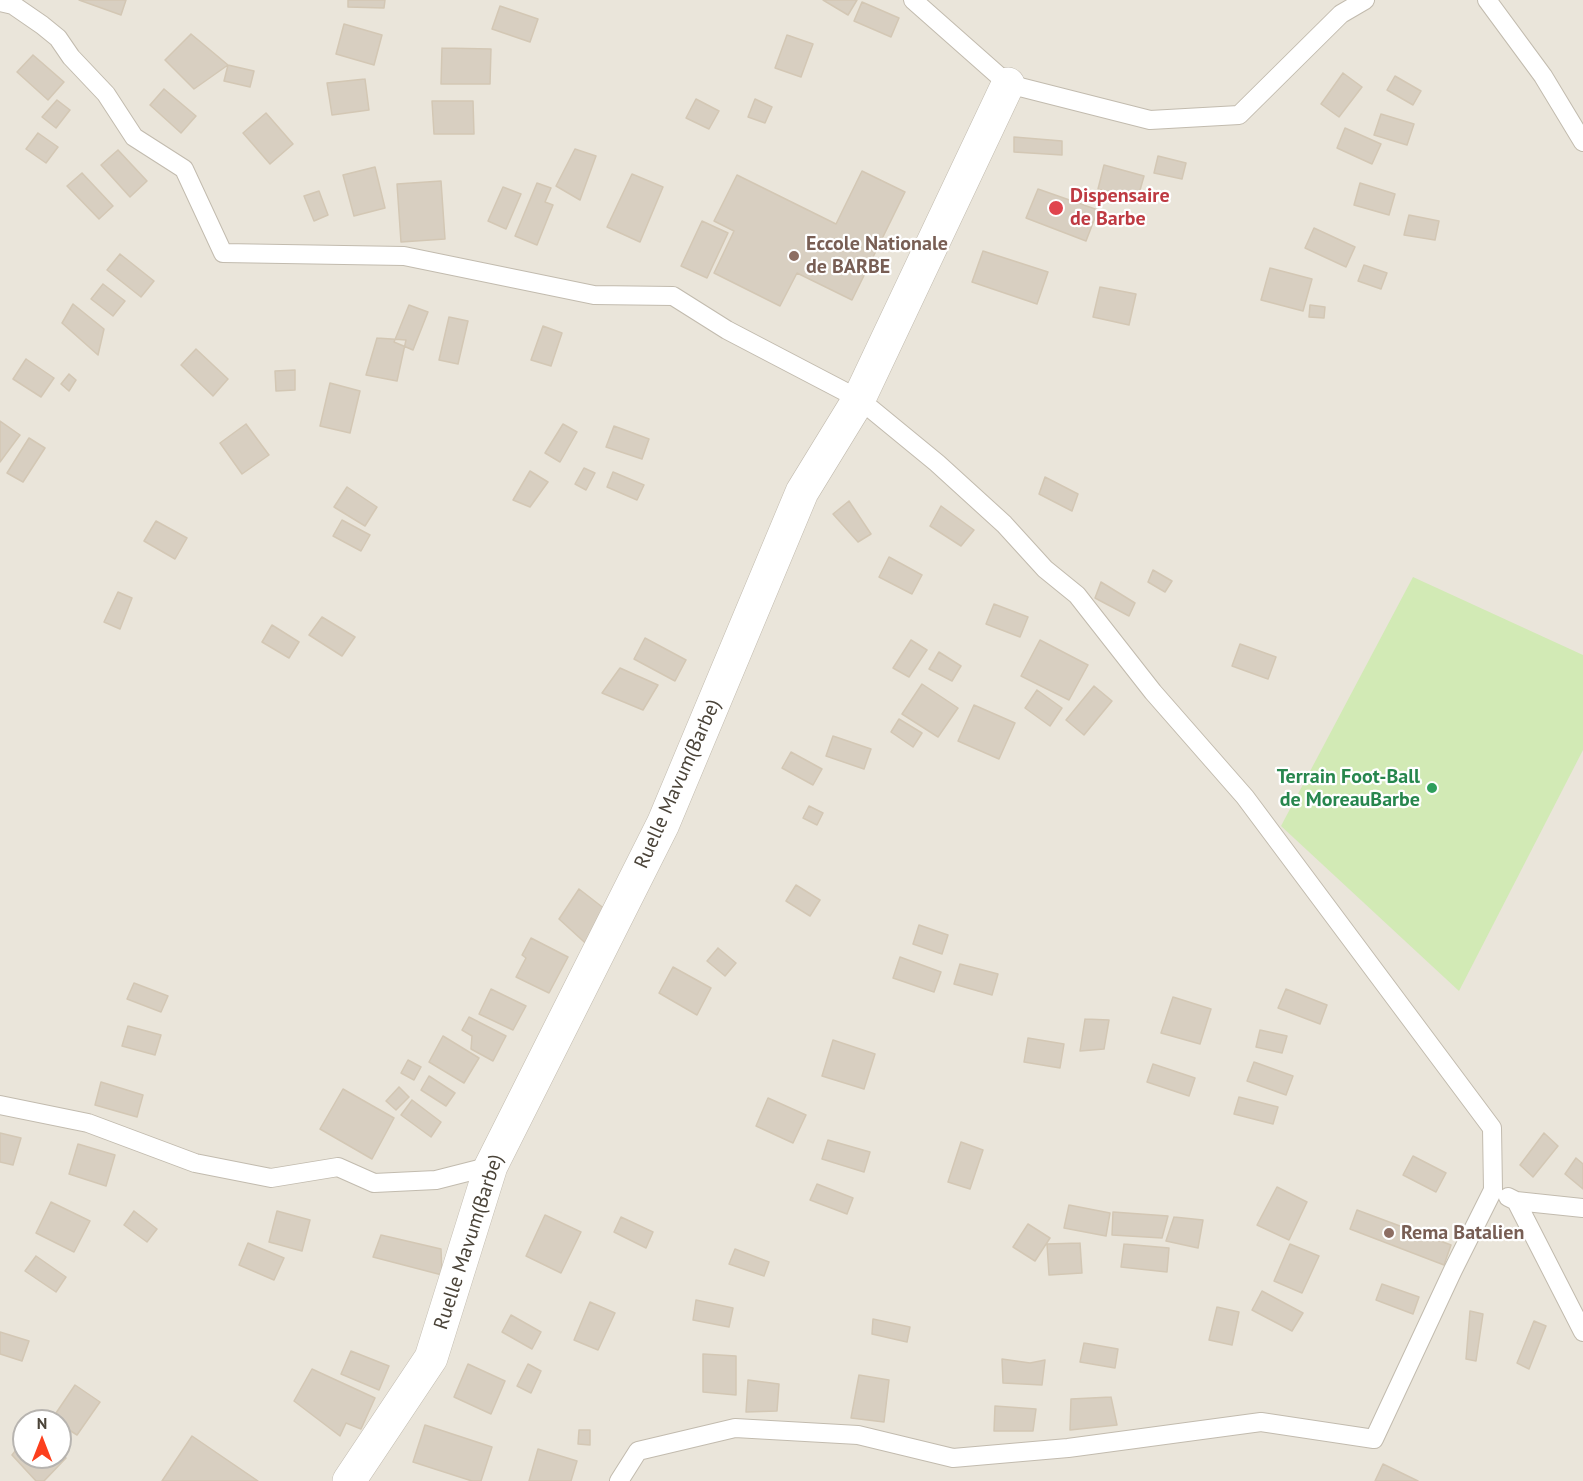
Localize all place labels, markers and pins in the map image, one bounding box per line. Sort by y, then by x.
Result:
place label: Dispensaire de Barbe [1070,184,1170,231]
marker: Dispensaire de Barbe [1047,199,1065,217]
place label: Eccole Nationale de BARBE [806,232,948,279]
marker: Eccole Nationale de BARBE [787,249,801,263]
place label: Terrain Foot-Ball de MoreauBarbe [1277,765,1420,812]
marker: Terrain Foot-Ball de MoreauBarbe [1425,781,1439,795]
place label: Rema Batalien [1401,1221,1524,1245]
marker: Rema Batalien [1382,1226,1396,1240]

